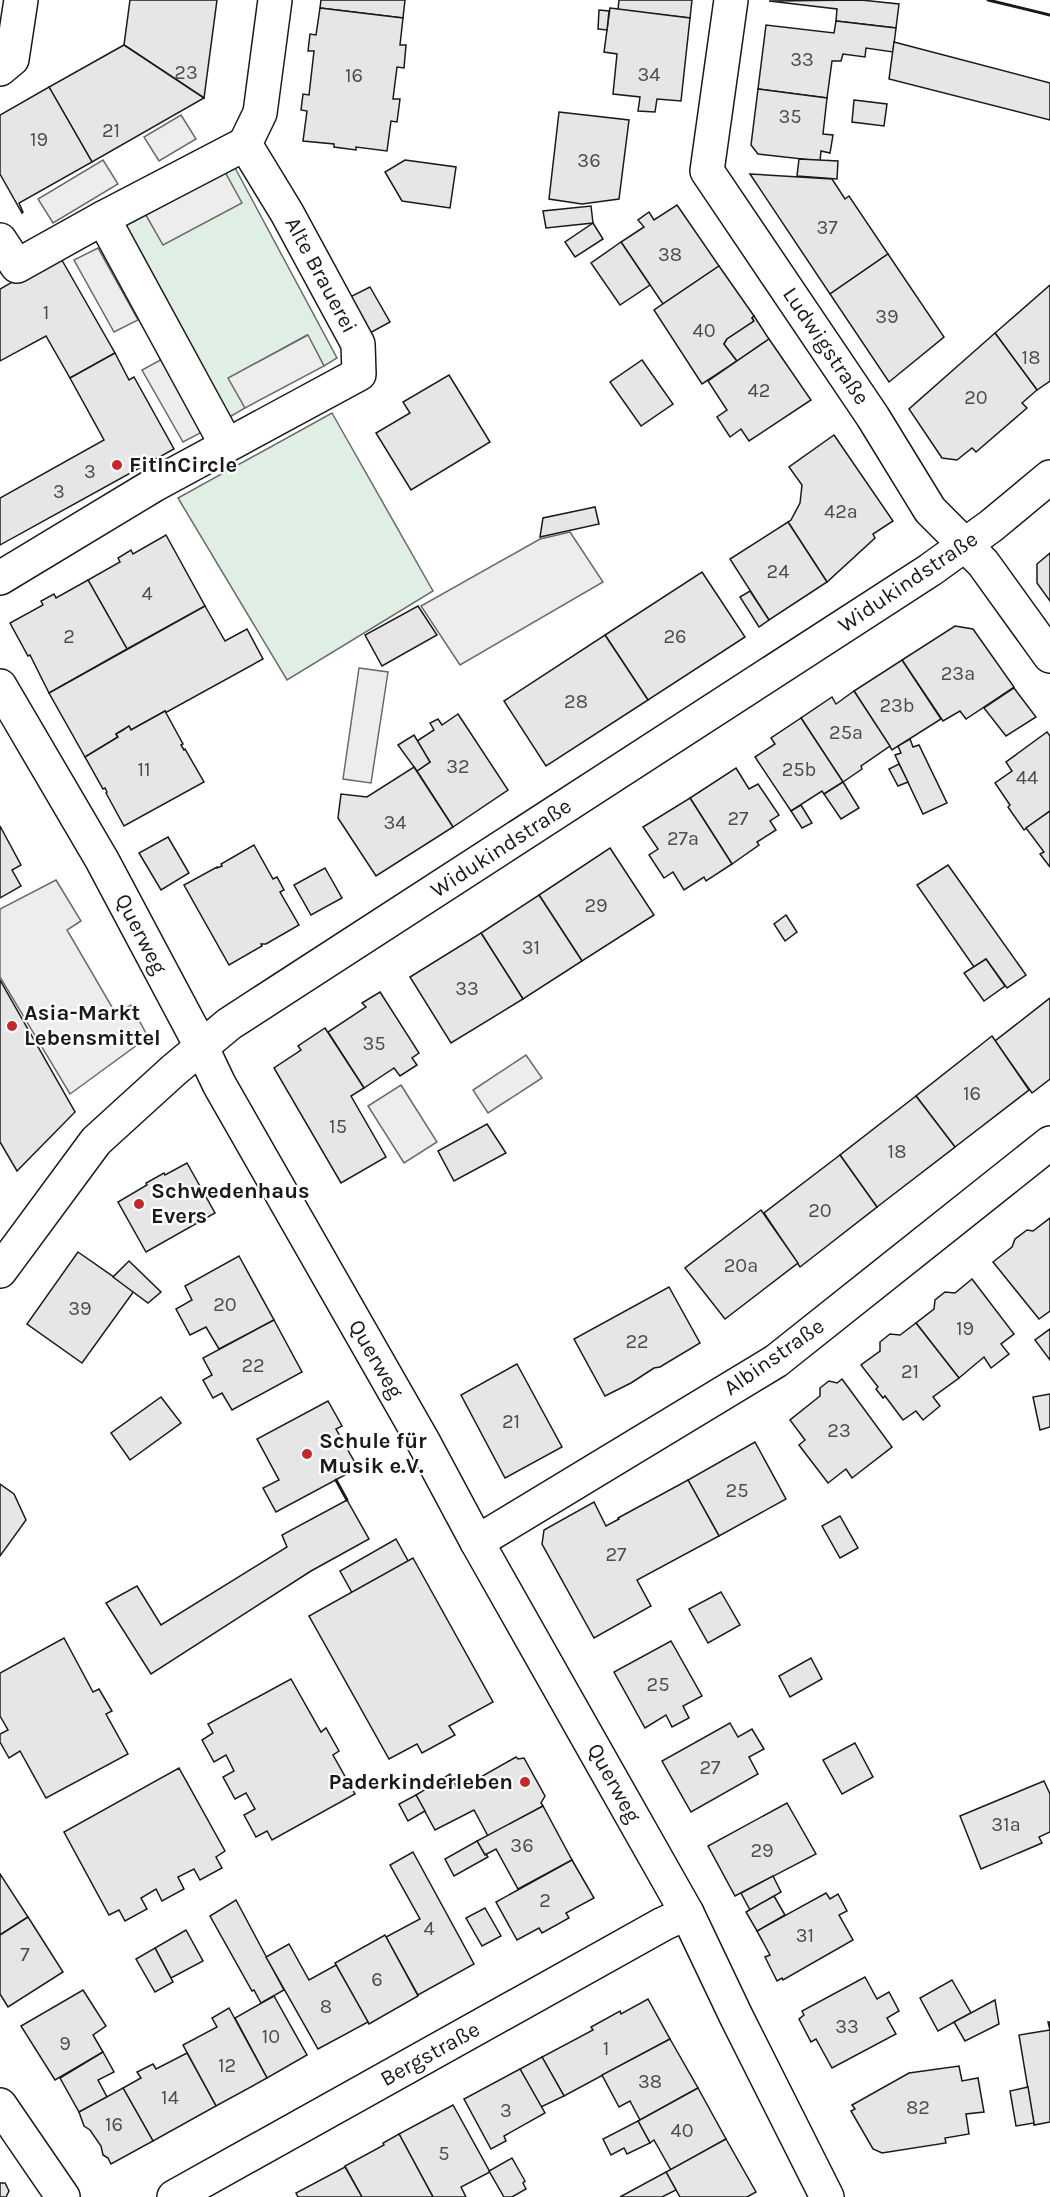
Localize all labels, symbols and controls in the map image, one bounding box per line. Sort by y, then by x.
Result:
house number: 33 [790,48,814,71]
house number: 23 [174,61,198,84]
house number: 34 [638,63,660,86]
house number: 16 [345,64,363,87]
house number: 35 [778,105,802,128]
house number: 21 [102,119,120,142]
house number: 19 [30,128,48,151]
house number: 36 [577,149,601,172]
street label: Alte Brauerei [280,212,362,338]
house number: 37 [816,216,838,239]
house number: 38 [658,243,682,266]
street label: Ludwigstraße [777,282,875,410]
house number: 1 [43,301,49,324]
house number: 39 [875,305,899,328]
house number: 40 [692,319,716,342]
house number: 18 [1022,346,1040,369]
house number: 42 [748,379,770,402]
house number: 20 [964,386,988,409]
place label: FitInCircle [129,452,237,478]
marker: FitInCircle [110,458,124,472]
house number: 3 [84,460,96,483]
house number: 3 [53,480,65,503]
house number: 42a [824,500,858,523]
street label: Widukindstraße [833,526,983,638]
house number: 24 [767,560,789,583]
house number: 4 [141,582,153,605]
house number: 2 [63,625,75,648]
house number: 26 [663,625,687,648]
house number: 23a [941,662,975,685]
house number: 28 [564,690,588,713]
house number: 23b [879,694,915,717]
house number: 25a [829,721,863,744]
house number: 32 [446,755,470,778]
house number: 11 [137,758,151,781]
house number: 25b [782,758,816,781]
house number: 44 [1016,766,1038,789]
street label: Widukindstraße [426,793,576,903]
house number: 27 [728,807,749,830]
house number: 34 [384,811,406,834]
house number: 27a [667,827,699,850]
street label: Querweg [110,890,172,979]
house number: 29 [584,894,608,917]
house number: 31 [522,936,540,959]
house number: 33 [455,977,479,1000]
place label: Asia-Markt Lebensmittel [24,1000,161,1051]
marker: Asia-Markt Lebensmittel [5,1019,19,1033]
house number: 35 [362,1032,386,1055]
house number: 16 [963,1082,981,1105]
house number: 15 [329,1115,347,1138]
house number: 18 [888,1140,906,1163]
place label: Schwedenhaus Evers [151,1178,310,1229]
marker: Schwedenhaus Evers [132,1197,146,1211]
house number: 20 [808,1199,832,1222]
house number: 20a [724,1254,758,1277]
house number: 20 [213,1293,237,1316]
house number: 39 [68,1297,92,1320]
street label: Albinstraße [719,1313,829,1401]
street label: Querweg [343,1315,409,1403]
house number: 19 [956,1317,974,1340]
house number: 22 [625,1330,649,1353]
house number: 22 [241,1354,265,1377]
house number: 21 [901,1360,919,1383]
house number: 21 [502,1410,520,1433]
house number: 23 [827,1419,851,1442]
place label: Schule für Musik e.V. [319,1428,427,1479]
marker: Schule für Musik e.V. [300,1447,314,1461]
house number: 25 [726,1479,748,1502]
house number: 27 [606,1543,627,1566]
house number: 25 [647,1673,669,1696]
street label: Querweg [582,1739,647,1828]
house number: 27 [700,1756,721,1779]
place label: Paderkinderleben [329,1769,513,1795]
marker: Paderkinderleben [518,1775,532,1789]
house number: 31a [991,1813,1021,1836]
house number: 36 [510,1834,534,1857]
house number: 29 [750,1839,774,1862]
house number: 2 [539,1889,551,1912]
house number: 4 [423,1917,435,1940]
house number: 31 [796,1924,814,1947]
house number: 7 [20,1943,30,1966]
house number: 6 [371,1968,383,1991]
house number: 8 [320,1995,332,2018]
house number: 33 [835,2015,859,2038]
street label: Bergstraße [376,2016,484,2092]
house number: 10 [262,2025,280,2048]
house number: 9 [59,2032,71,2055]
house number: 1 [603,2037,609,2060]
house number: 12 [218,2054,236,2077]
house number: 38 [638,2070,662,2093]
house number: 14 [161,2086,179,2109]
house number: 82 [906,2096,930,2119]
house number: 3 [500,2099,512,2122]
house number: 16 [105,2113,123,2136]
house number: 40 [670,2119,694,2142]
house number: 5 [438,2142,450,2165]

